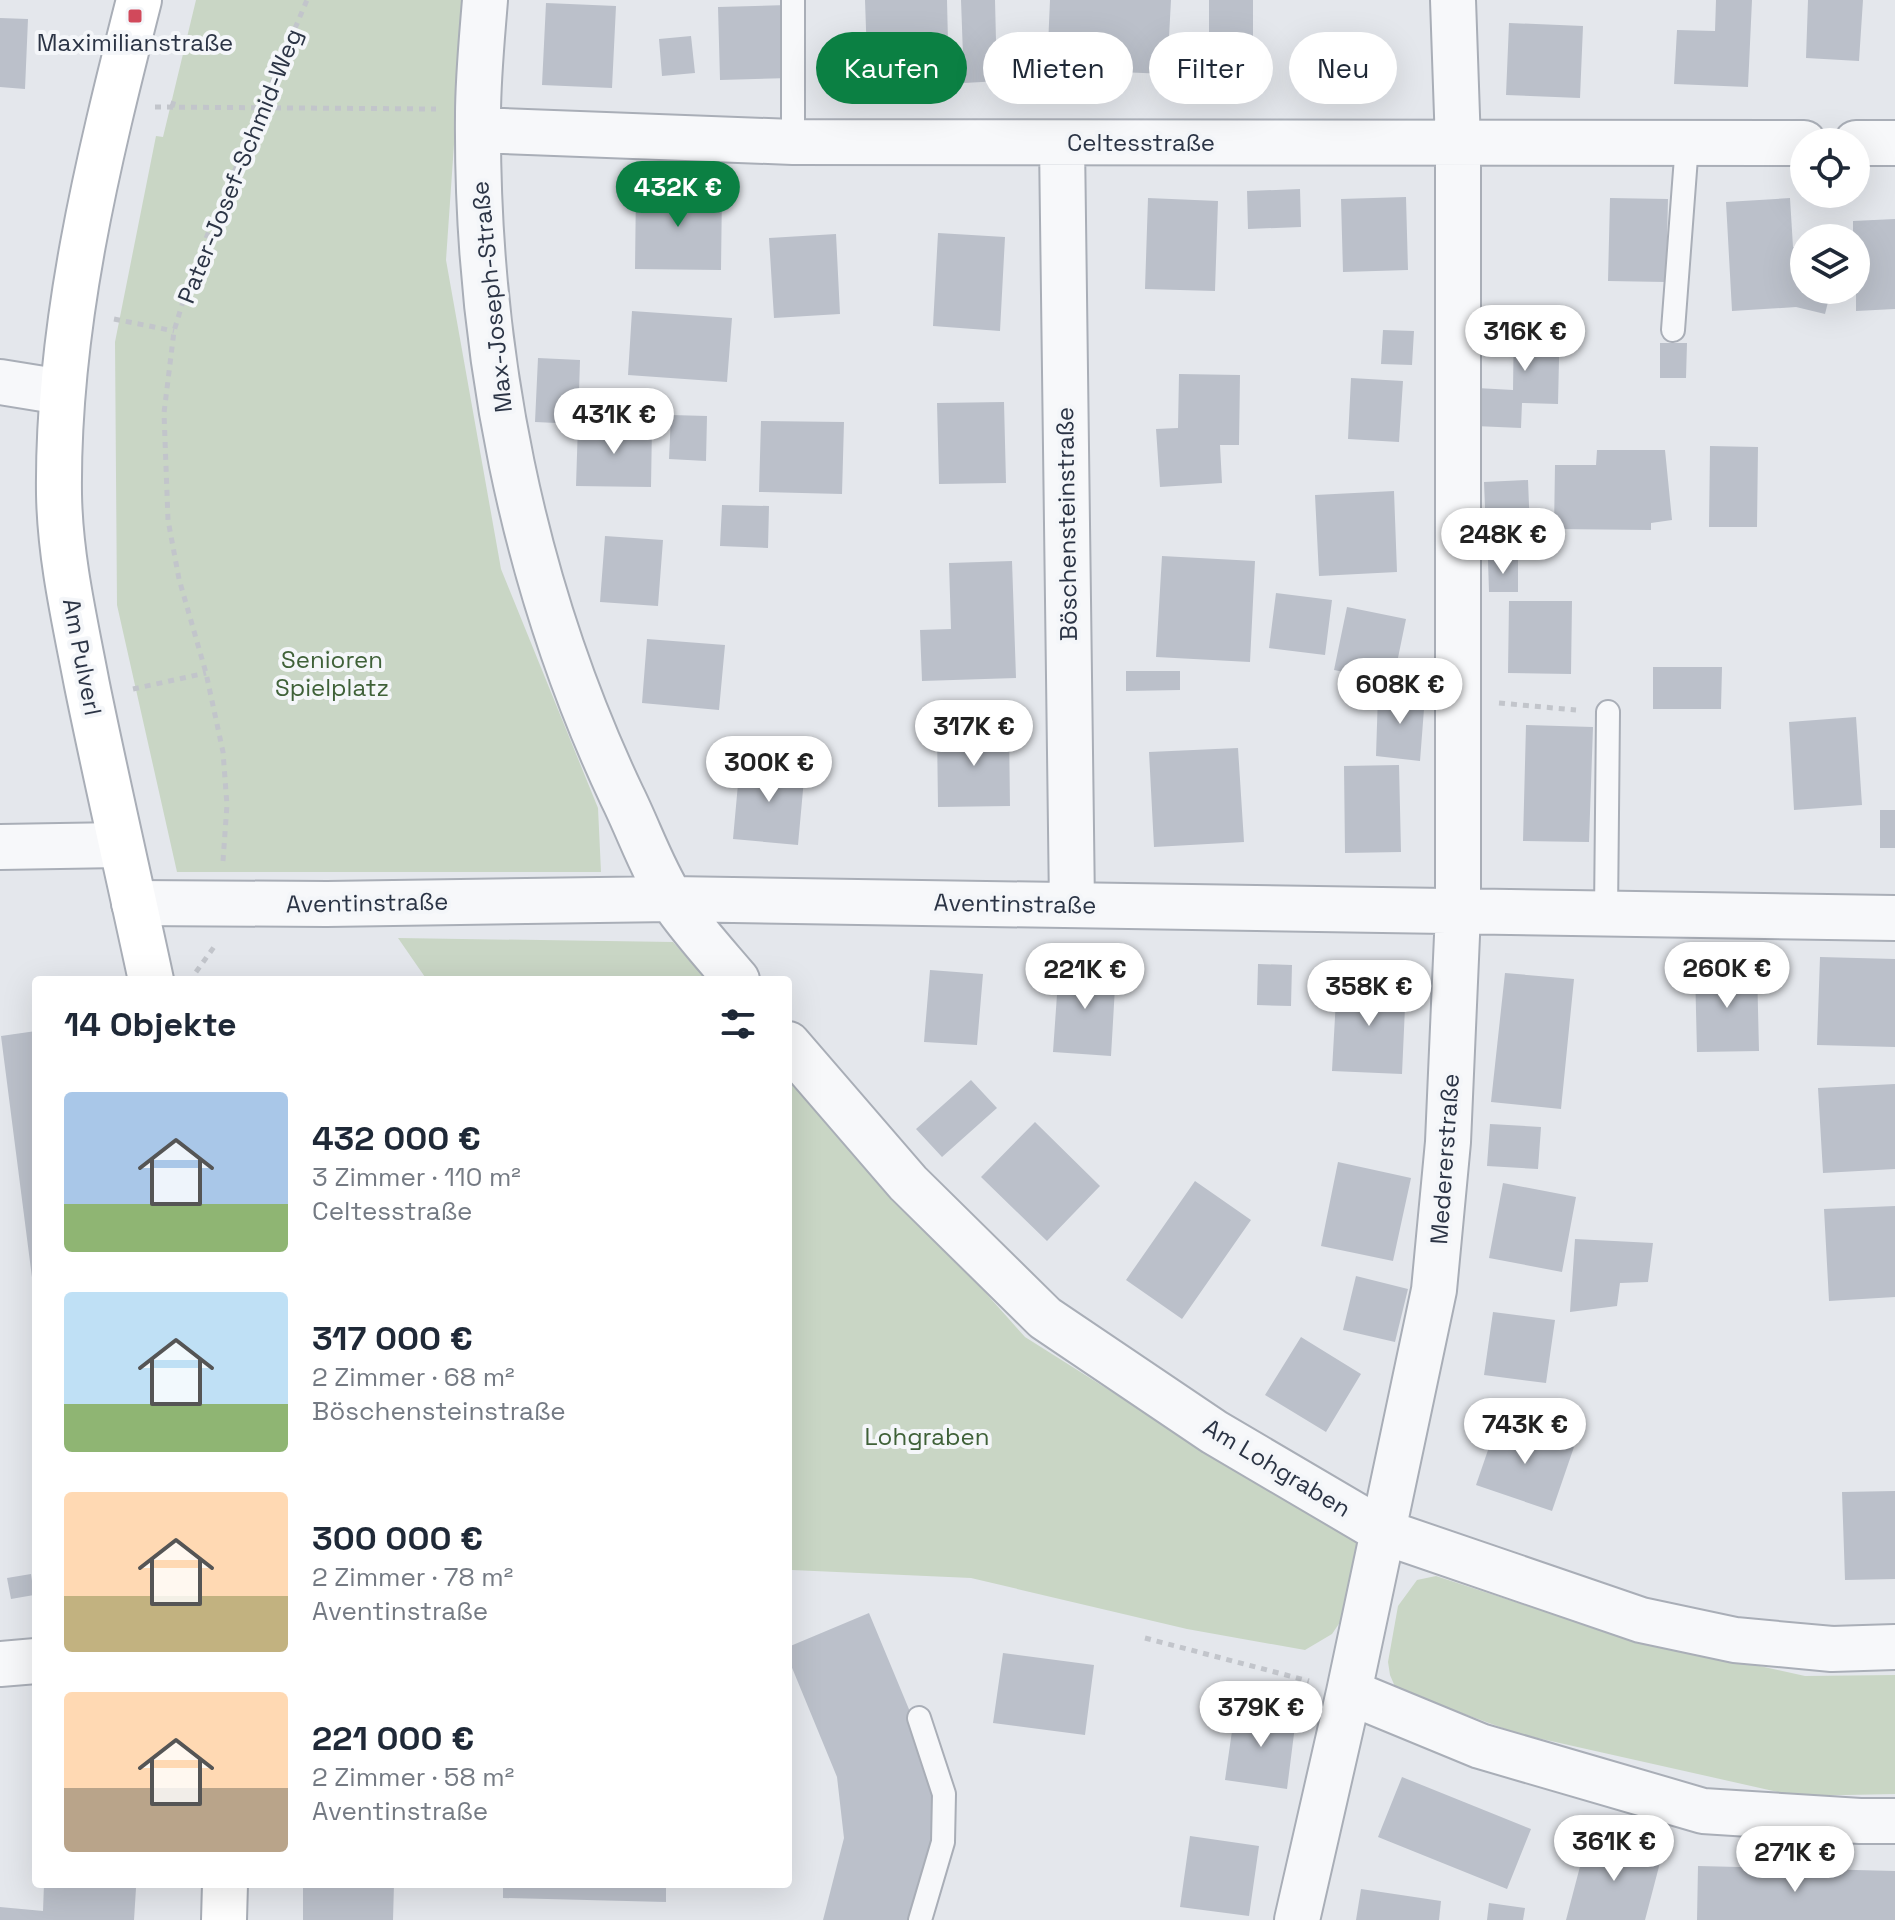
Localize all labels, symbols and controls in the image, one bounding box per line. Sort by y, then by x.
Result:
marker: Maximilianstraße [126,7,144,25]
street label: Pater-Josef-Schmid-Weg [170,24,309,308]
place label: Maximilianstraße [37,27,233,58]
chip: Kaufen [816,32,967,104]
chip: Mieten [983,32,1133,104]
chip: Filter [1149,32,1273,104]
chip: Neu [1289,32,1397,104]
street label: Celtesstraße [1067,127,1215,158]
map controls [1790,128,1870,304]
button: locate [1790,128,1870,208]
pin: 432K € [613,161,743,229]
text: 432K € [634,170,722,204]
street label: Max-Joseph-Straße [464,180,519,414]
button: layers [1790,224,1870,304]
pin: 316K € [1460,305,1590,373]
text: 316K € [1483,314,1567,348]
pin: 431K € [549,388,679,456]
text: 431K € [572,397,656,431]
street label: Böschensteinstraße [1049,407,1084,641]
pin: 248K € [1438,508,1568,576]
text: 248K € [1459,517,1547,551]
street label: Am Pulverl [56,596,109,718]
park label: Senioren Spielplatz [275,644,389,703]
pin: 608K € [1335,658,1465,726]
text: 608K € [1355,667,1445,701]
pin: 317K € [909,700,1039,768]
text: 317K € [933,709,1015,743]
pin: 300K € [704,736,834,804]
text: 300K € [724,745,814,779]
street label: Aventinstraße [285,886,448,919]
street label: Aventinstraße [934,887,1097,920]
pin: 260K € [1662,942,1792,1010]
pin: 221K € [1020,943,1150,1011]
text: 260K € [1683,951,1771,985]
text: 221K € [1043,952,1127,986]
pin: 358K € [1304,960,1434,1028]
text: 358K € [1325,969,1413,1003]
icon: filters [716,1002,760,1046]
text: 14 Objekte [64,1003,237,1046]
street label: Medererstraße [1423,1072,1466,1246]
text: 432 000 € [312,1117,481,1160]
icon: home [128,1124,224,1220]
text: 3 Zimmer · 110 m² [312,1160,521,1194]
text: Celtesstraße [312,1194,472,1228]
text: 317 000 € [312,1317,473,1360]
icon: home [128,1324,224,1420]
text: 2 Zimmer · 68 m² [312,1360,515,1394]
text: Böschensteinstraße [312,1394,566,1428]
pin: 743K € [1460,1398,1590,1466]
text: 743K € [1482,1407,1568,1441]
street label: Am Lohgraben [1198,1411,1357,1524]
park label: Lohgraben [865,1421,989,1452]
text: 300 000 € [312,1517,483,1560]
icon: home [128,1524,224,1620]
text: 2 Zimmer · 78 m² [312,1560,513,1594]
text: Aventinstraße [312,1594,488,1628]
pin: 379K € [1196,1681,1326,1749]
text: 379K € [1218,1690,1304,1724]
text: 221 000 € [312,1717,474,1760]
icon: home [128,1724,224,1820]
text: 2 Zimmer · 58 m² [312,1760,514,1794]
text: Aventinstraße [312,1794,488,1828]
pin: 361K € [1549,1815,1679,1883]
text: 361K € [1572,1824,1656,1858]
pin: 271K € [1730,1826,1860,1894]
text: 271K € [1754,1835,1836,1869]

